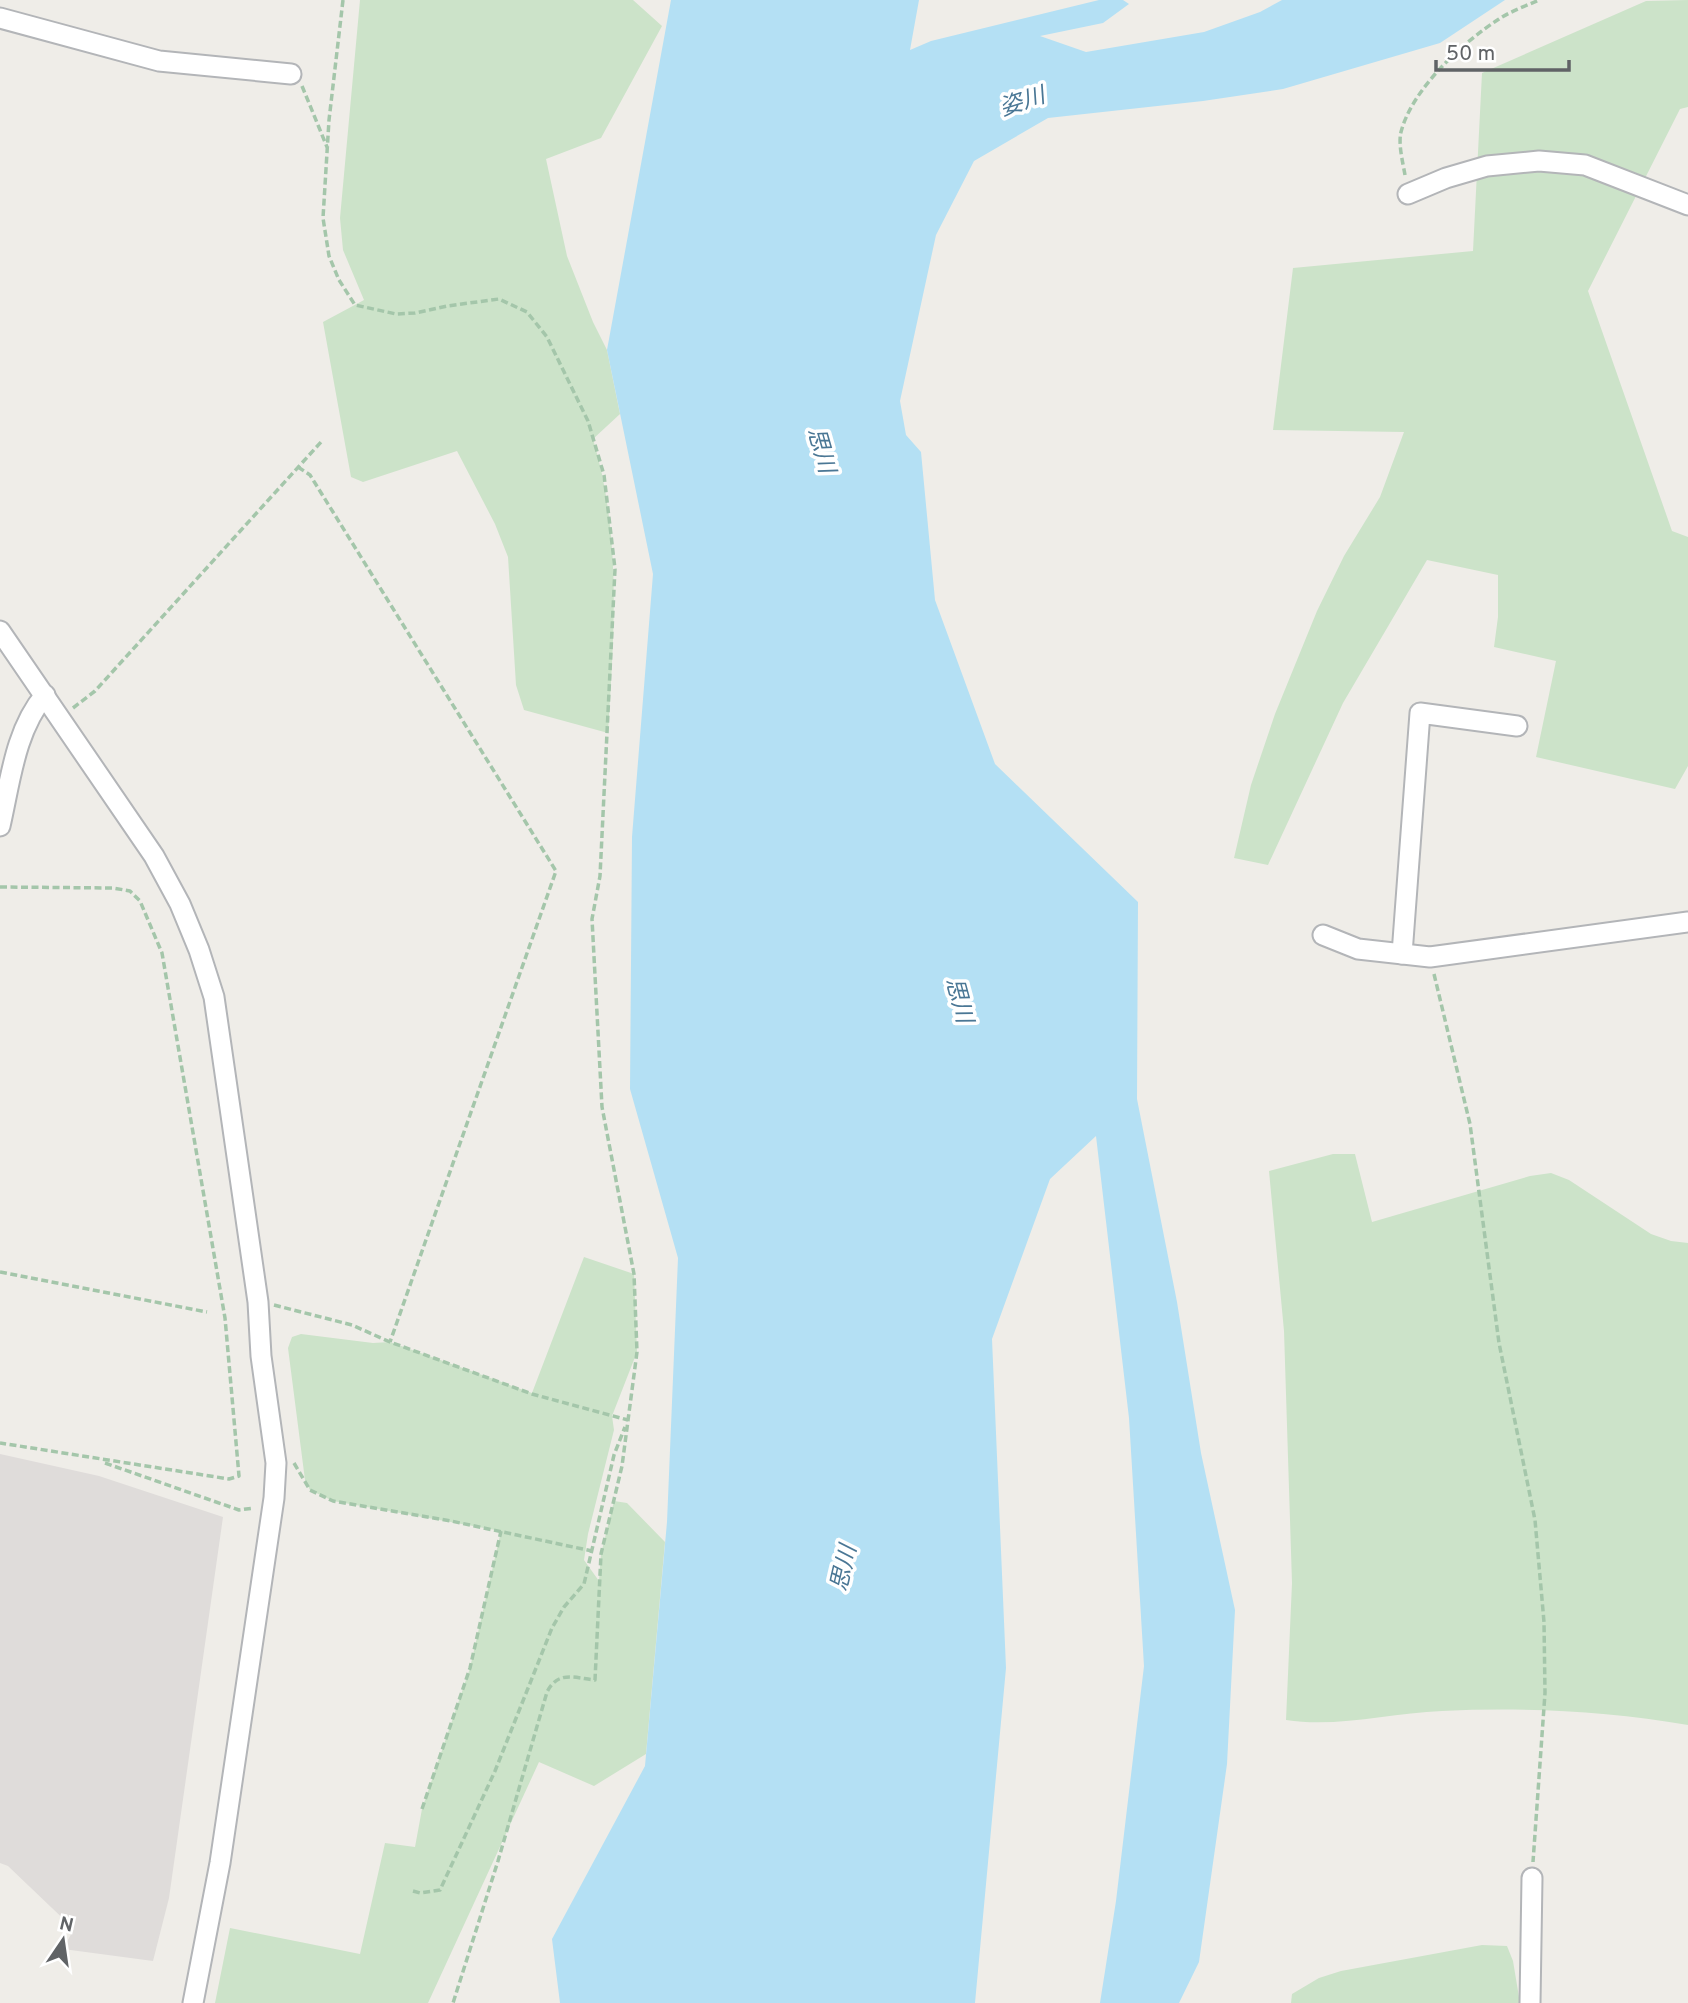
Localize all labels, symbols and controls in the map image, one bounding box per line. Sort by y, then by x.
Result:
scale bar [1436,28,1569,72]
text: 50 m [1446,41,1495,68]
water label: 姿川 [996,82,1052,124]
water label: 思川 [799,425,841,480]
water label: 思川 [938,975,978,1030]
water label: 思川 [826,1540,865,1594]
north arrow [28,1905,98,1975]
text: N [57,1912,76,1939]

